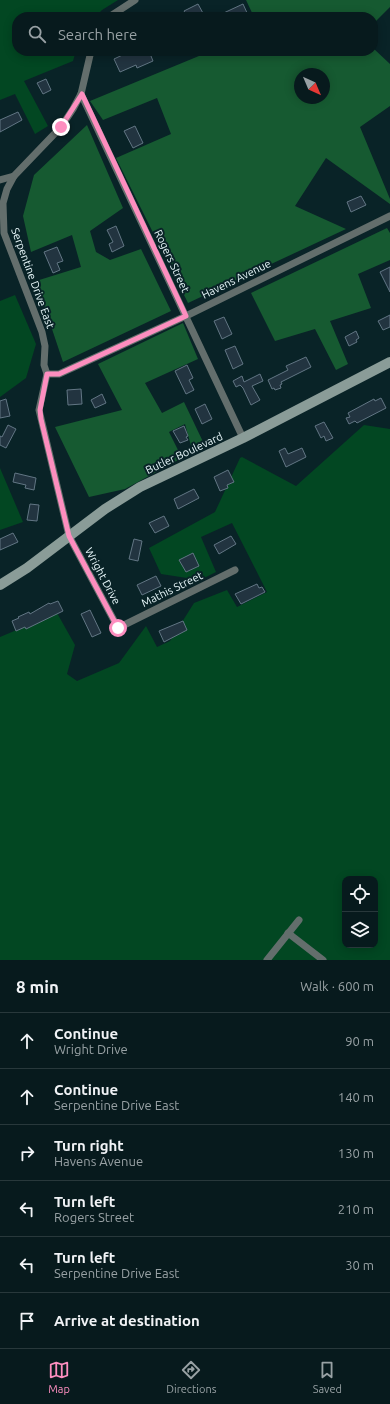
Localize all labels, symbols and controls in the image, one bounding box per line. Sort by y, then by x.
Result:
search box [12,12,378,56]
icon: search [26,23,48,45]
text: Search here [58,26,137,43]
north arrow [294,68,330,104]
route end [52,118,70,136]
street label: Serpentine Drive East [9,226,57,331]
street label: Rogers Street [152,228,192,295]
street label: Havens Avenue [199,257,273,301]
street label: Butler Boulevard [144,430,224,476]
street label: Wright Drive [83,546,123,606]
street label: Mathis Street [139,569,205,609]
route start [109,619,127,637]
map controls [342,876,378,948]
button: locate [342,876,378,912]
button: layers [342,912,378,948]
text: 8 min [16,977,59,996]
text: Walk · 600 m [300,979,374,993]
text: Continue [54,1025,118,1042]
icon: ahead [16,1030,38,1052]
text: 90 m [345,1034,374,1048]
text: Wright Drive [54,1042,128,1056]
text: Continue [54,1081,118,1098]
icon: ahead [16,1086,38,1108]
text: 140 m [338,1090,374,1104]
text: Serpentine Drive East [54,1098,179,1112]
text: Turn right [54,1137,124,1154]
icon: right [16,1142,38,1164]
text: 130 m [338,1146,374,1160]
text: Havens Avenue [54,1154,143,1168]
text: Turn left [54,1193,115,1210]
icon: left [16,1198,38,1220]
text: 210 m [338,1202,374,1216]
text: Rogers Street [54,1210,134,1224]
text: Turn left [54,1249,115,1266]
icon: left [16,1254,38,1276]
text: 30 m [345,1258,374,1272]
text: Serpentine Drive East [54,1266,179,1280]
icon: arrive [16,1310,38,1332]
text: Arrive at destination [54,1312,200,1329]
tab: Map [48,1359,70,1395]
tab: Directions [166,1359,216,1395]
tab: Saved [313,1359,342,1395]

